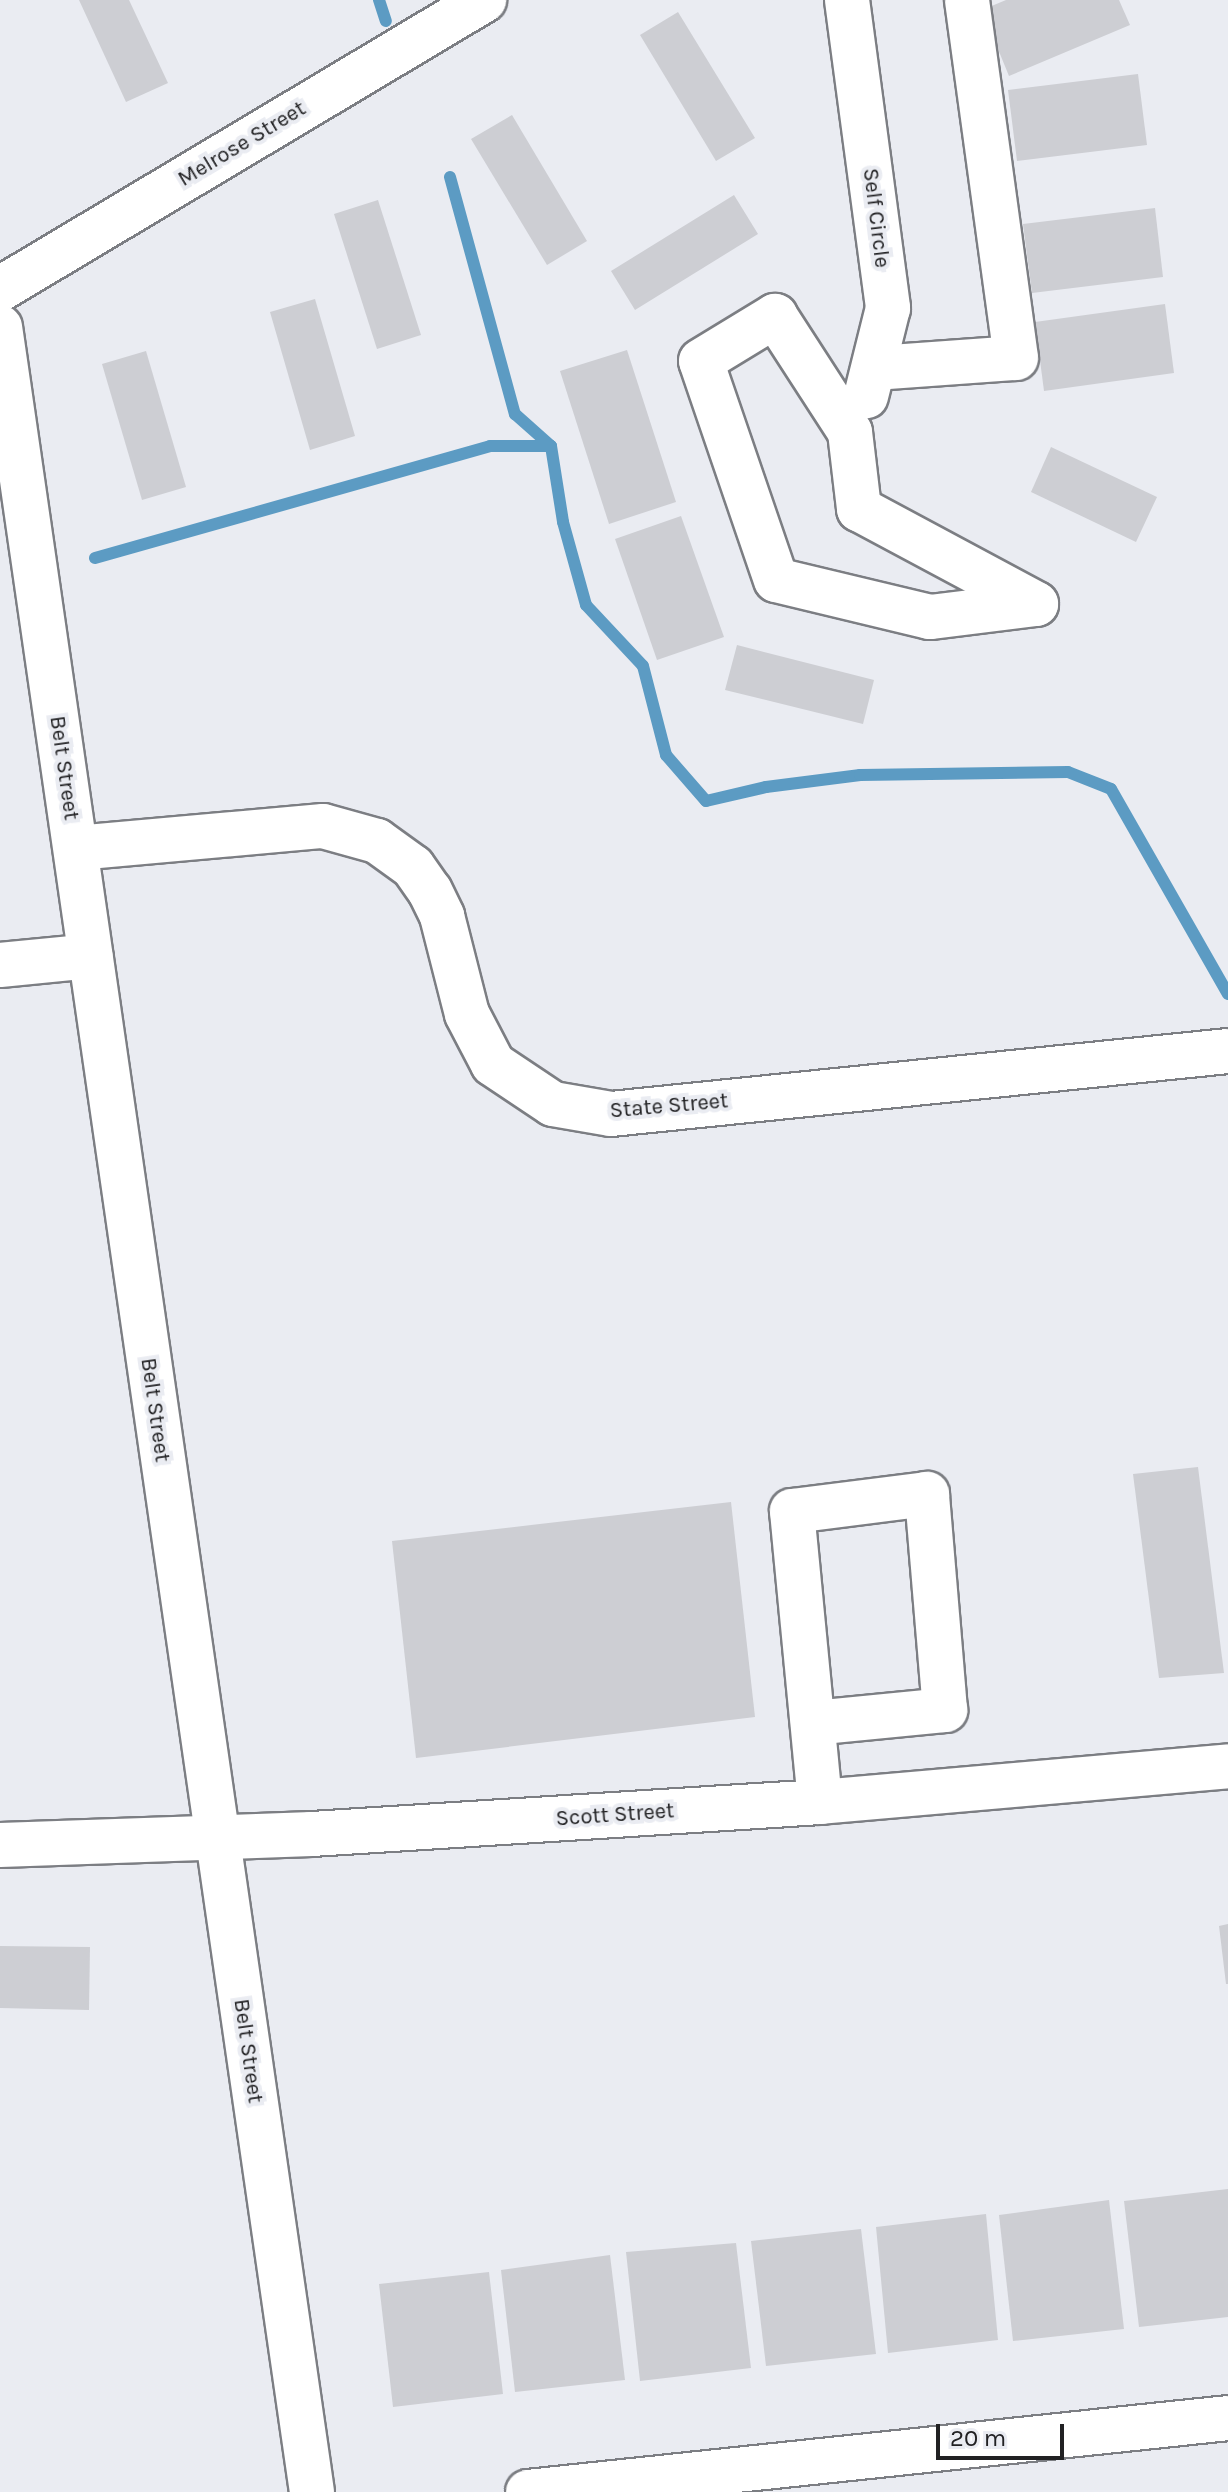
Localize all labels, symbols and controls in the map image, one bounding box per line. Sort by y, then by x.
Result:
street label: Melrose Street [173,95,311,193]
street label: Self Circle [857,167,895,269]
street label: Belt Street [44,714,84,822]
street label: State Street [609,1088,729,1124]
street label: Belt Street [135,1356,175,1464]
street label: Scott Street [555,1798,675,1832]
street label: Belt Street [228,1997,268,2105]
scale bar [940,2408,1068,2458]
text: 20 m [950,2424,1006,2452]

